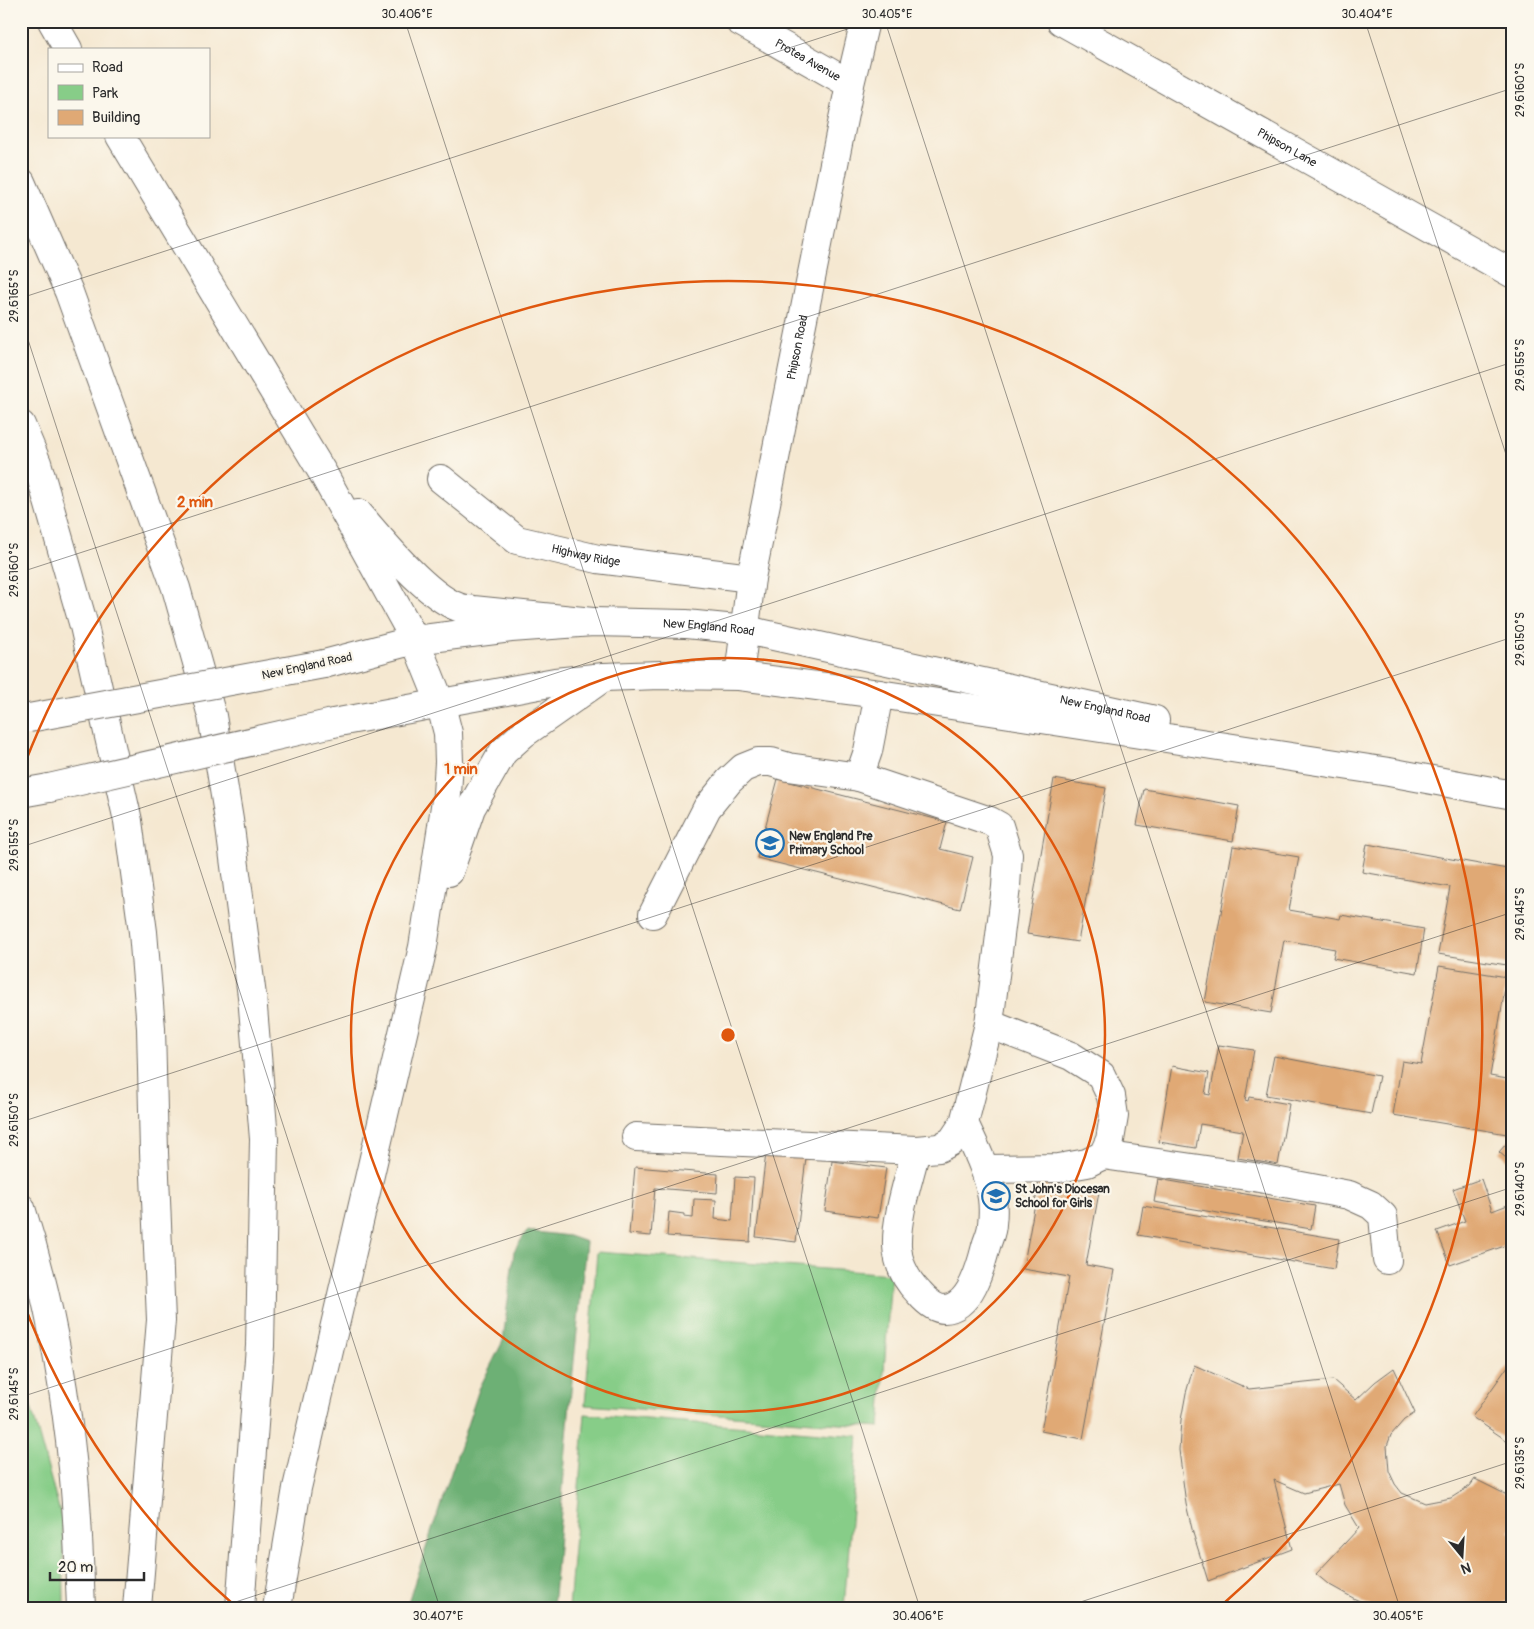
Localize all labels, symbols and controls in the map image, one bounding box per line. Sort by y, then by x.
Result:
text: 30.406°E [381,7,433,22]
text: 30.405°E [862,7,912,22]
text: 30.404°E [1341,7,1393,22]
street label: Protea Avenue [772,36,843,85]
legend [48,48,210,138]
text: Road [92,58,123,77]
text: 29.6160°S [1513,63,1528,117]
text: Park [92,84,119,103]
text: Building [92,108,140,127]
street label: Phipson Lane [1254,125,1319,171]
text: 29.6165°S [7,270,22,322]
street label: Phipson Road [784,313,812,381]
text: 29.6155°S [1513,339,1528,391]
text: 2 min [177,493,213,512]
street label: Highway Ridge [550,541,621,570]
text: 29.6160°S [7,543,22,597]
text: 29.6150°S [1513,612,1528,666]
street label: New England Road [663,617,756,640]
street label: New England Road [261,650,354,683]
street label: New England Road [1058,692,1152,727]
text: 1 min [444,760,478,779]
text: 29.6155°S [7,819,22,871]
school or university icon: New England Pre Primary School [755,828,785,858]
place label: New England Pre Primary School [789,829,874,858]
text: 29.6145°S [1513,888,1528,940]
centre of rings [719,1026,737,1044]
text: 29.6150°S [7,1093,22,1147]
text: 29.6140°S [1513,1162,1528,1216]
school or university icon: St John's Diocesan School for Girls [981,1181,1011,1211]
place label: St John's Diocesan School for Girls [1015,1182,1110,1211]
text: 29.6145°S [7,1368,22,1420]
text: 29.6135°S [1513,1437,1528,1489]
north arrow [1436,1532,1486,1582]
scale bar [50,1549,144,1581]
text: 20 m [58,1558,93,1577]
text: N [1459,1558,1473,1577]
text: 30.407°E [413,1609,463,1624]
text: 30.406°E [892,1609,944,1624]
text: 30.405°E [1373,1609,1423,1624]

